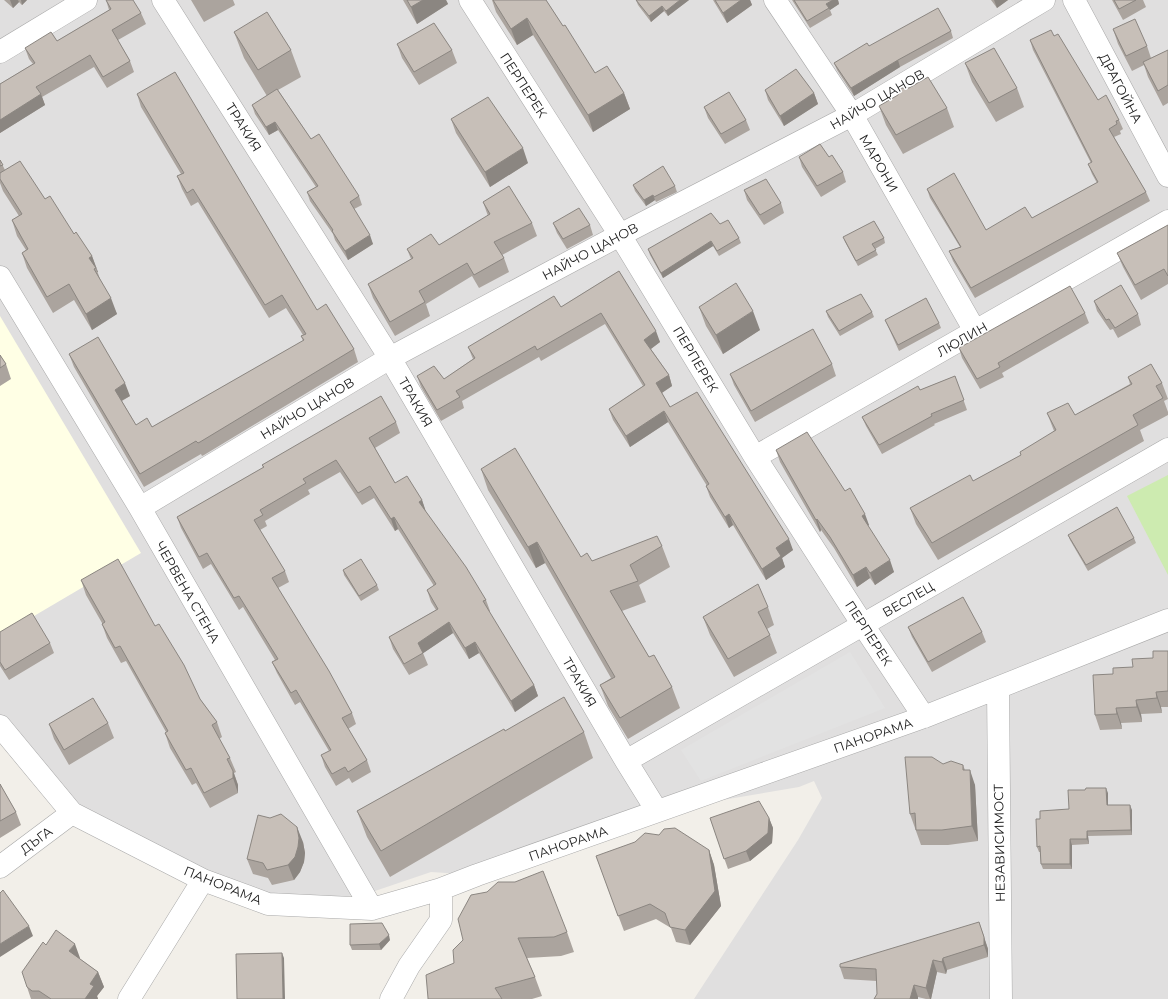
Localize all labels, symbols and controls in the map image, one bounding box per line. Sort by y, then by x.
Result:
street label: ПЕРПЕРЕК [497,49,551,121]
street label: ДРАГОЙНА [1096,50,1146,126]
street label: НАЙЧО ЦАНОВ [827,65,927,133]
street label: ТРАКИЯ [223,100,265,154]
street label: МАРОНИ [856,131,902,195]
street label: НАЙЧО ЦАНОВ [539,219,641,283]
street label: ЛЮЛИН [934,318,990,360]
street label: ПЕРПЕРЕК [670,323,722,395]
street label: НАЙЧО ЦАНОВ [257,374,357,442]
street label: ТРАКИЯ [395,374,437,430]
street label: ЧЕРВЕНА СТЕНА [152,538,224,646]
street label: ВЕСЛЕЦ [879,578,937,620]
street label: ПЕРПЕРЕК [842,597,896,669]
street label: ТРАКИЯ [559,654,601,710]
street label: ПАНОРАМА [831,714,915,756]
street label: НЕЗАВИСИМОСТ [990,783,1008,902]
street label: ПАНОРАМА [526,822,610,864]
street label: ДЪГА [17,823,55,857]
street label: ПАНОРАМА [182,862,265,908]

